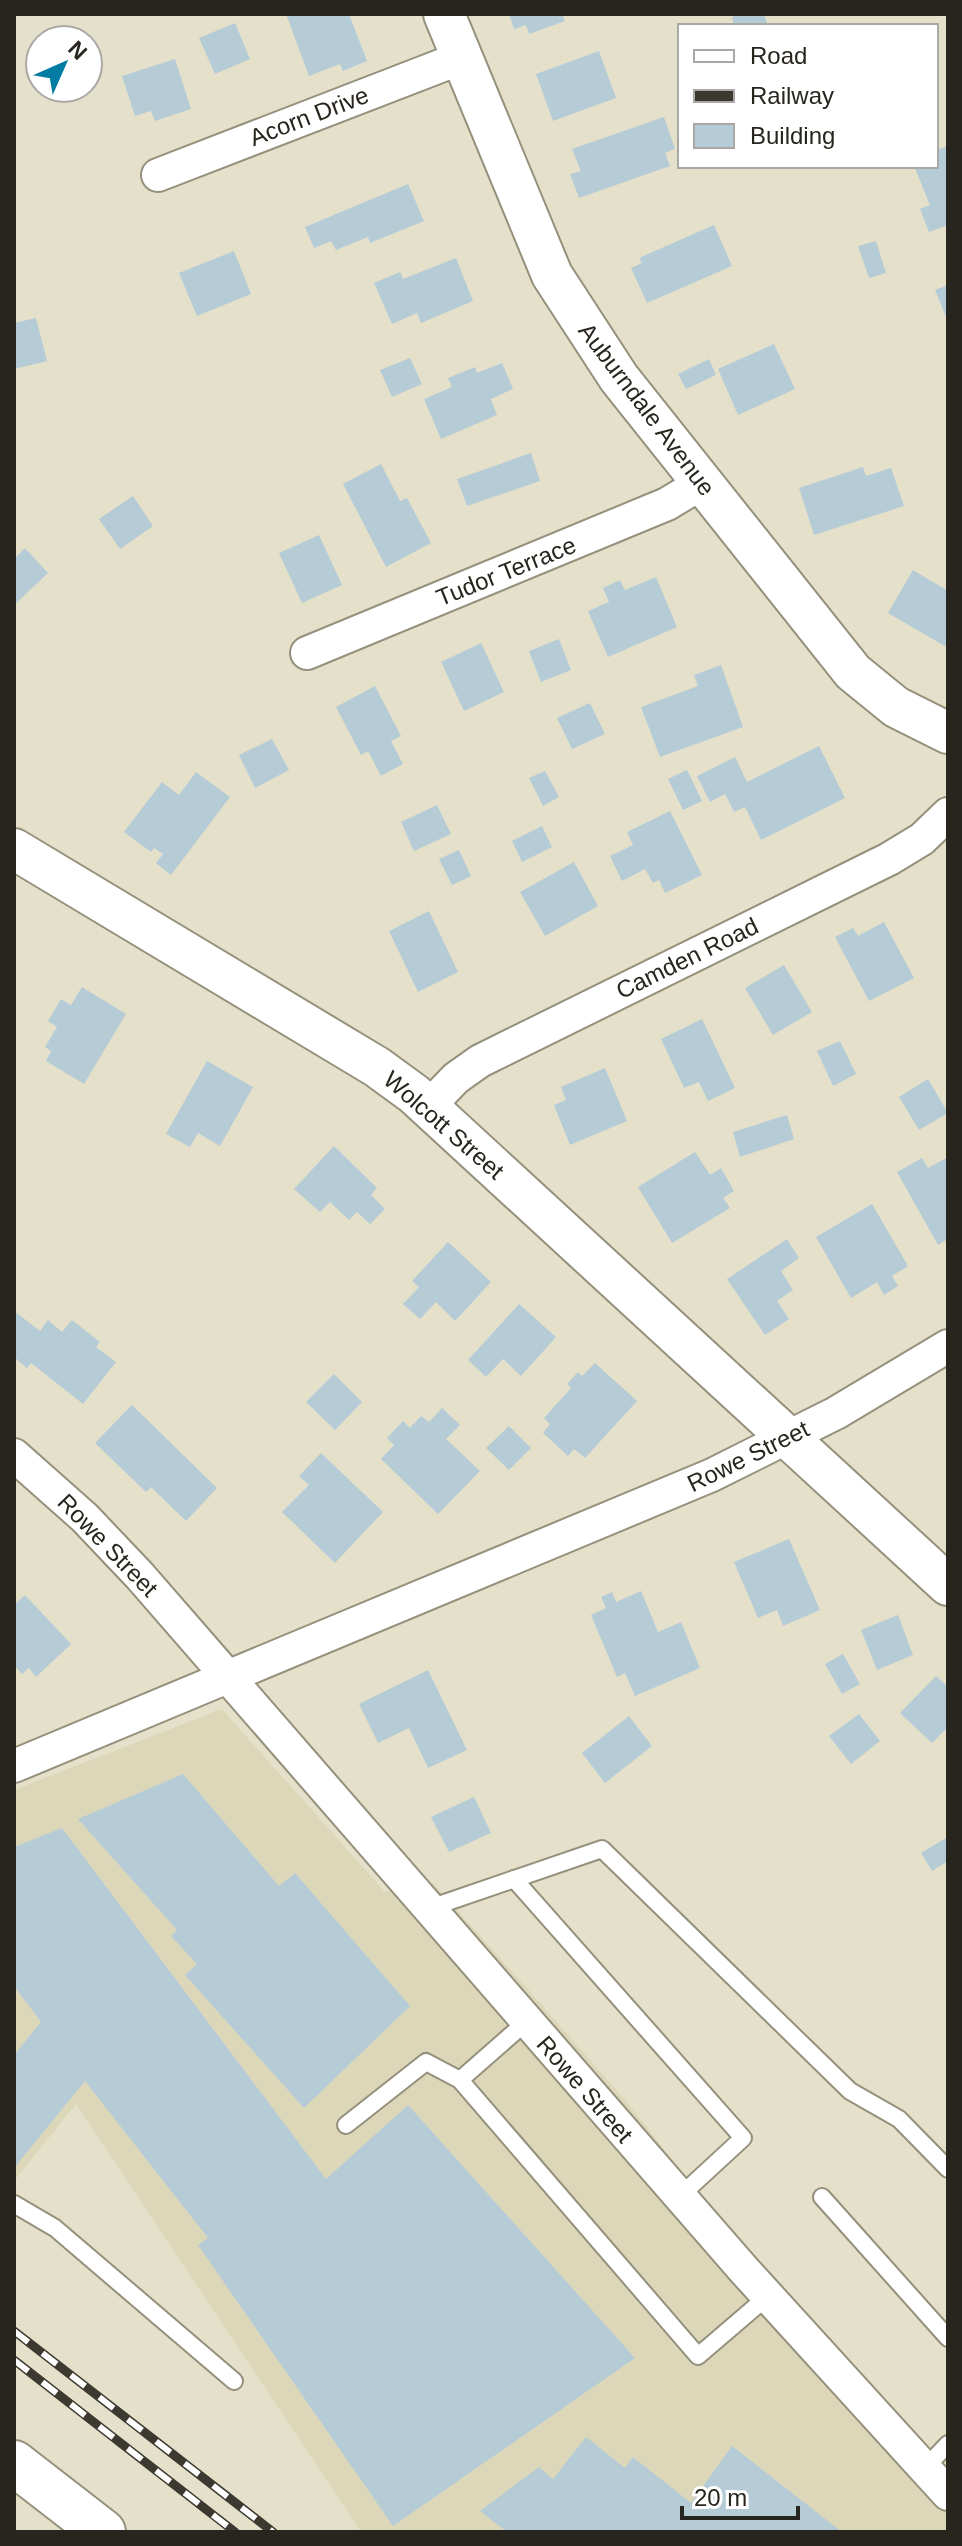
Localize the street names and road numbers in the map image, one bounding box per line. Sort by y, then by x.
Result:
street label: Acorn Drive [246,81,372,151]
street label: Auburndale Avenue [573,317,721,501]
street label: Tudor Terrace [432,531,580,611]
street label: Camden Road [612,912,762,1004]
street label: Wolcott Street [378,1066,510,1185]
street label: Rowe Street [683,1415,814,1497]
street label: Rowe Street [52,1488,164,1602]
street label: Rowe Street [531,2030,639,2148]

